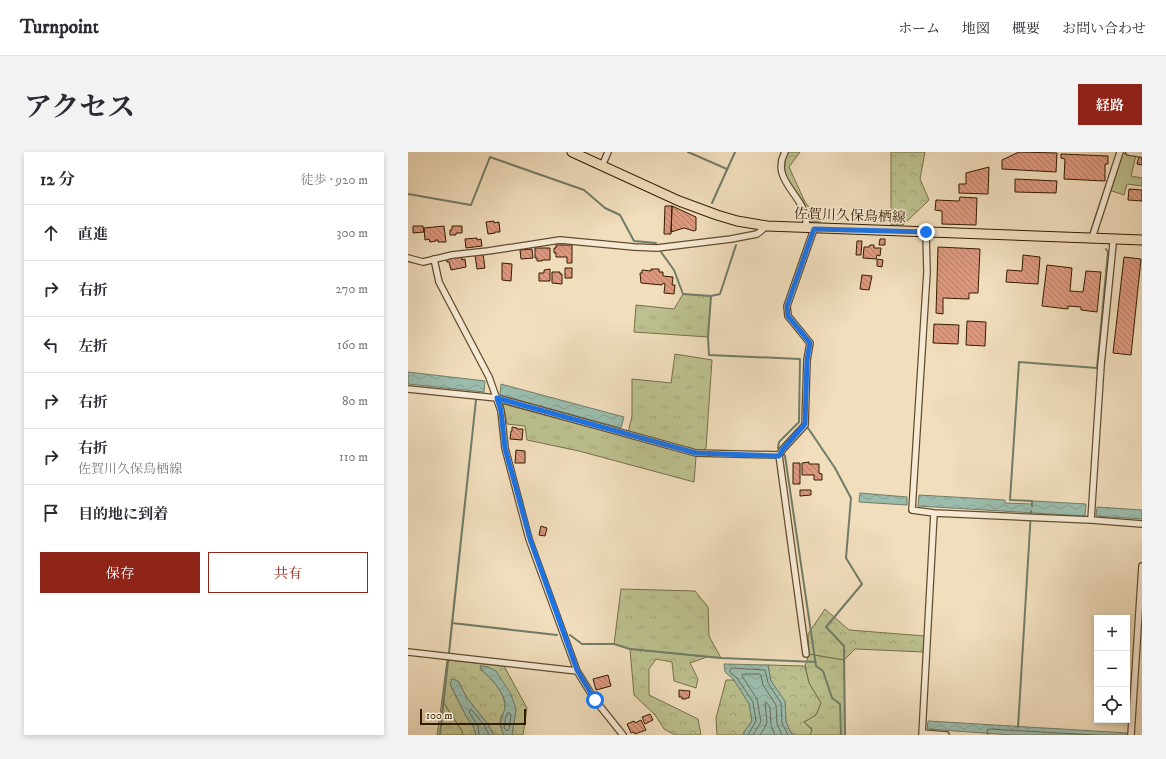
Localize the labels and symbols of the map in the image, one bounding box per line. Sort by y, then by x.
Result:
street label: 佐賀川久保鳥栖線 [794,205,906,227]
route end [917,223,935,241]
route start [586,691,604,709]
scale bar [420,707,526,726]

